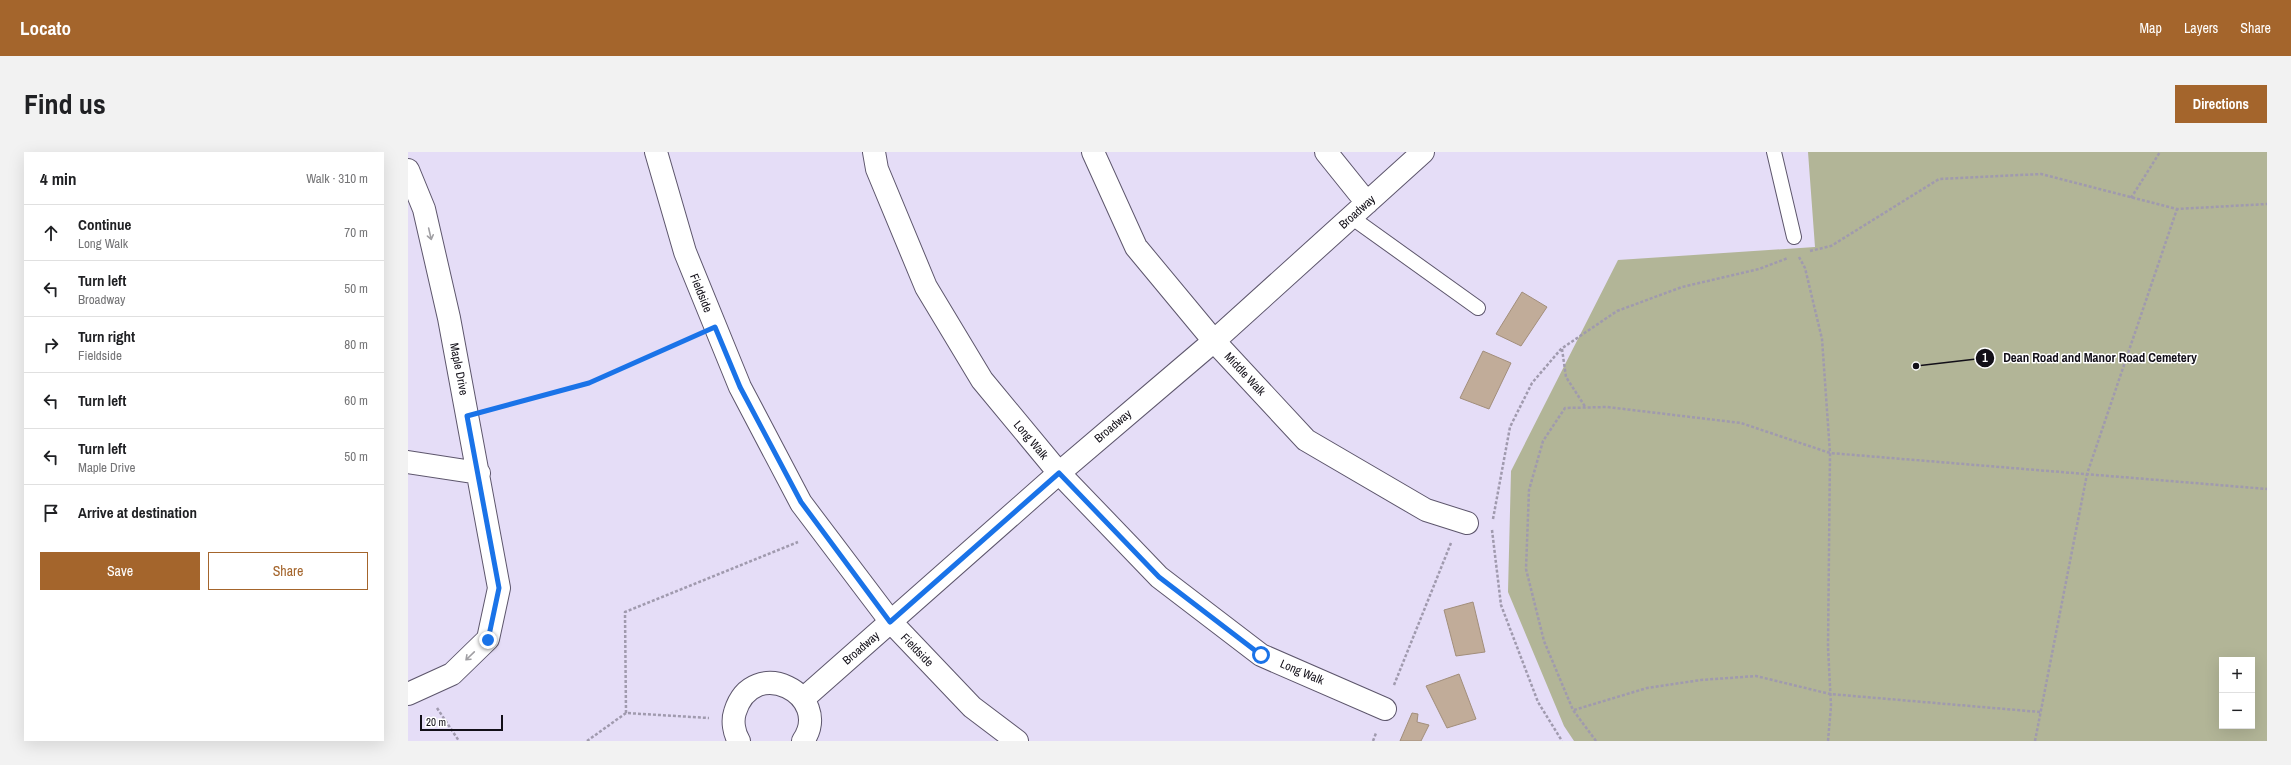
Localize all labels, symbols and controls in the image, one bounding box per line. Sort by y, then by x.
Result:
text: Locato [20,15,71,41]
text: Map [2140,19,2162,37]
text: Layers [2184,19,2218,37]
text: Share [2240,19,2271,37]
text: Find us [24,85,106,123]
button: Directions [2175,85,2267,123]
text: 4 min [40,167,76,190]
text: Walk · 310 m [306,170,368,187]
street label: Broadway [1335,191,1379,233]
text: Continue [78,214,131,235]
icon: ahead [40,222,62,244]
text: 70 m [344,224,368,241]
one-way arrow [426,227,434,240]
text: Long Walk [78,235,128,252]
text: Turn left [78,270,126,291]
street label: Fieldside [686,271,716,315]
icon: left [40,278,62,300]
text: 50 m [344,280,368,297]
text: Broadway [78,291,125,308]
text: Turn right [78,326,135,347]
icon: right [40,334,62,356]
text: 80 m [344,336,368,353]
street label: Maple Drive [446,341,472,397]
callout: Dean Road and Manor Road Cemetery [1975,345,2205,370]
text: Fieldside [78,347,122,364]
street label: Middle Walk [1221,349,1269,399]
text: Dean Road and Manor Road Cemetery [2003,349,2197,366]
text: 1 [1982,350,1988,366]
icon: left [40,390,62,412]
text: Turn left [78,390,126,411]
text: 60 m [344,392,368,409]
street label: Broadway [1091,406,1135,446]
street label: Long Walk [1010,417,1052,463]
text: Turn left [78,438,126,459]
icon: left [40,446,62,468]
text: 50 m [344,448,368,465]
text: Maple Drive [78,459,135,476]
icon: arrive [40,502,62,524]
text: Arrive at destination [78,502,197,523]
button: Save [40,552,200,590]
button: Share [208,552,368,590]
street label: Broadway [839,628,883,668]
street label: Fieldside [897,630,937,670]
route end [479,631,497,649]
route start [1252,646,1270,664]
one-way arrow [466,651,476,660]
street label: Long Walk [1278,656,1326,688]
map controls [2219,657,2255,729]
button: + [2219,657,2255,693]
button: − [2219,693,2255,729]
scale bar [420,713,503,732]
text: 20 m [426,715,446,729]

